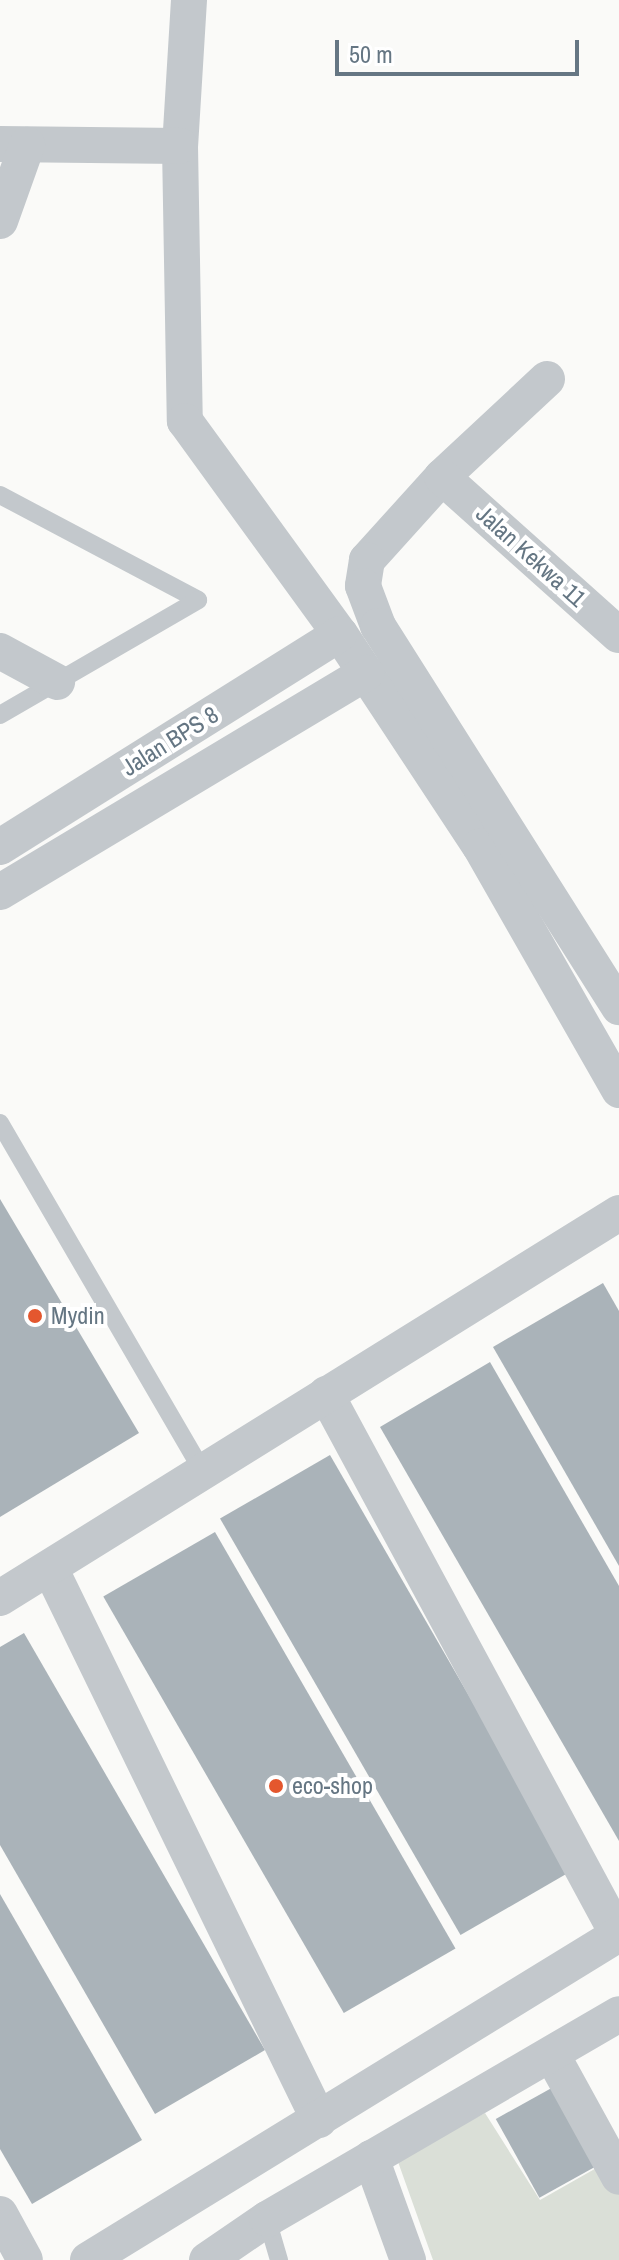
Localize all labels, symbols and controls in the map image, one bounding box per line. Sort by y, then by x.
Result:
scale bar [339,24,583,74]
text: 50 m [349,38,393,70]
street label: Jalan Kekwa 11 [470,499,592,613]
street label: Jalan BPS 8 [116,700,224,782]
place label: Mydin [51,1302,105,1330]
marker: Mydin [26,1307,44,1325]
place label: eco-shop [292,1772,373,1800]
marker: eco-shop [267,1777,285,1795]

